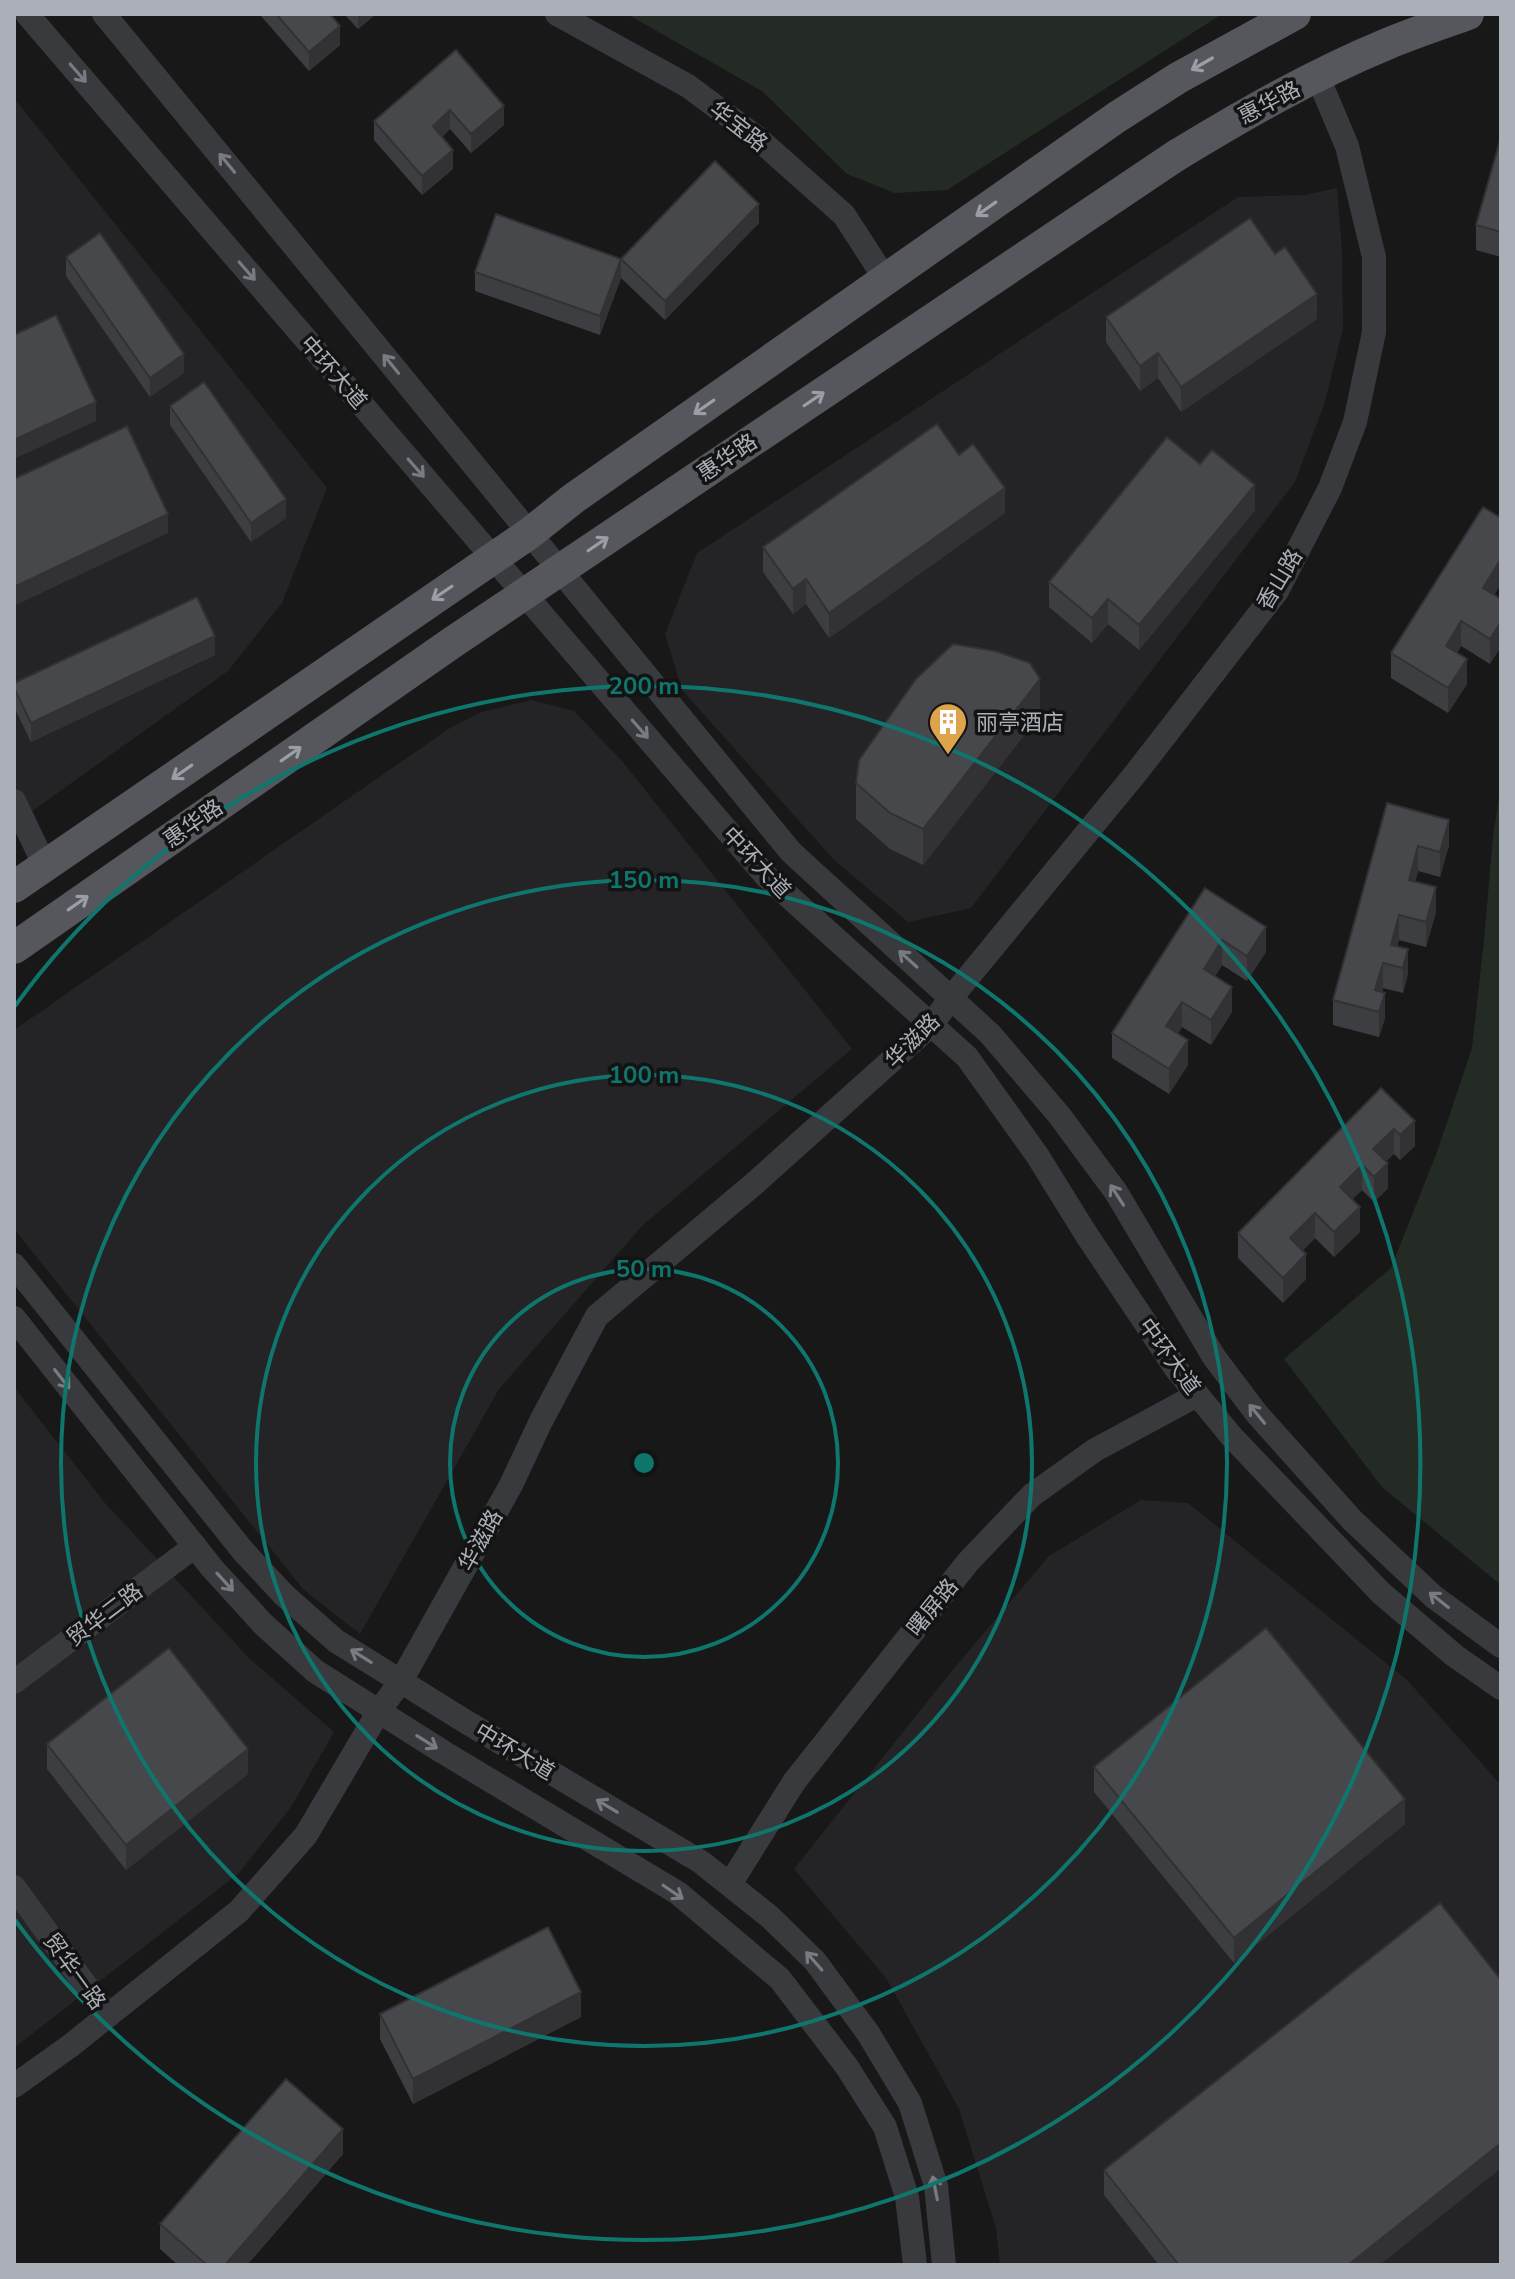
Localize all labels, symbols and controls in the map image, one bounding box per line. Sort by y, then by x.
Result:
one-way arrow [1190,57,1214,72]
one-way arrow [69,63,87,83]
street label: 惠华路 [1233,74,1306,132]
street label: 华宝路 [703,95,774,159]
one-way arrow [218,153,236,174]
one-way arrow [975,201,997,217]
one-way arrow [238,260,256,280]
street label: 中环大道 [293,330,373,416]
one-way arrow [383,354,401,375]
one-way arrow [802,391,825,407]
one-way arrow [694,399,716,415]
street label: 惠华路 [692,427,763,489]
one-way arrow [407,457,425,478]
one-way arrow [587,536,609,552]
street label: 香山路 [1250,543,1310,616]
one-way arrow [432,584,454,601]
text: 200 m [609,670,679,702]
building icon: 丽亭酒店 [927,701,969,756]
place label: 丽亭酒店 [976,708,1064,738]
one-way arrow [631,719,649,739]
one-way arrow [280,746,302,762]
one-way arrow [171,764,193,780]
street label: 惠华路 [158,793,229,855]
street label: 中环大道 [715,820,797,905]
text: 150 m [609,864,679,896]
one-way arrow [67,895,88,912]
one-way arrow [899,951,919,969]
street label: 华滋路 [879,1007,947,1075]
text: 100 m [609,1059,679,1091]
one-way arrow [1109,1184,1125,1207]
text: 50 m [616,1253,672,1285]
street label: 中环大道 [1131,1312,1207,1401]
one-way arrow [54,1368,71,1389]
one-way arrow [1249,1403,1267,1424]
centre of rings [630,1449,658,1477]
street label: 华滋路 [452,1504,510,1577]
one-way arrow [215,1572,234,1592]
street label: 曙屏路 [900,1573,965,1643]
street label: 贸华二路 [60,1576,149,1653]
one-way arrow [1428,1591,1449,1609]
one-way arrow [350,1648,373,1664]
street label: 中环大道 [469,1716,560,1787]
one-way arrow [416,1734,438,1751]
one-way arrow [596,1797,619,1813]
one-way arrow [662,1884,684,1900]
street label: 贸华一路 [36,1927,112,2016]
one-way arrow [805,1952,823,1972]
one-way arrow [927,2175,942,2201]

